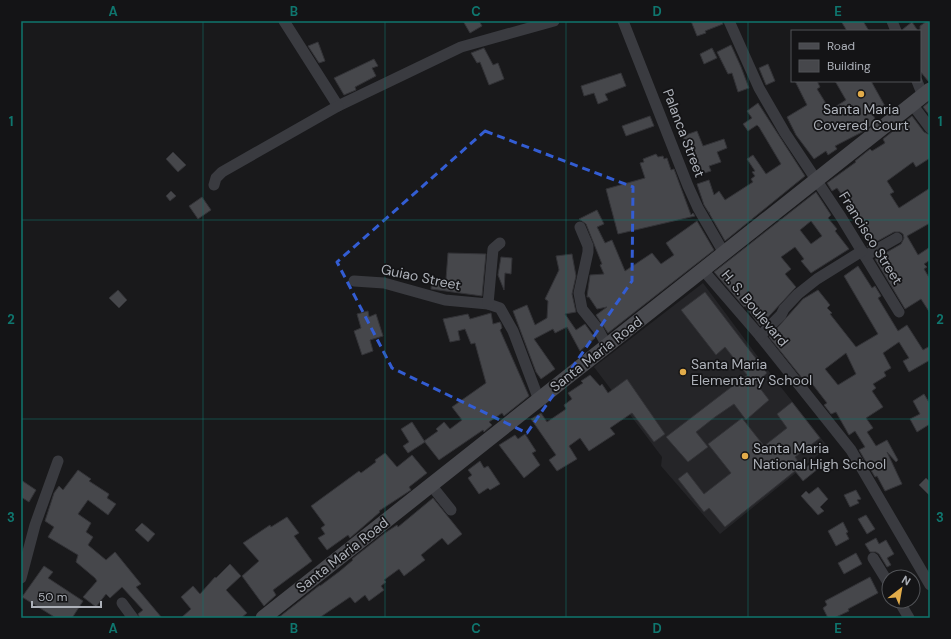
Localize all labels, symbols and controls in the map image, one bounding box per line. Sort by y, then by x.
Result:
text: A [108,3,118,20]
text: B [290,3,298,20]
text: C [471,3,481,20]
text: D [652,3,662,20]
text: E [834,3,842,20]
legend [791,30,921,82]
text: Road [827,38,855,54]
text: Building [827,58,871,74]
street label: Palanca Street [659,86,709,180]
marker: Santa Maria Covered Court [856,89,866,99]
place label: Santa Maria Covered Court [813,100,909,134]
text: 1 [9,113,13,130]
text: 1 [938,113,942,130]
street label: Francisco Street [835,188,907,288]
street label: Guiao Street [379,260,463,294]
street label: H. S. Boulevard [718,266,792,350]
text: 2 [7,311,15,328]
text: 2 [936,311,944,328]
street label: Santa Maria Road [546,312,646,396]
place label: Santa Maria Elementary School [691,355,812,389]
marker: Santa Maria Elementary School [678,367,688,377]
place label: Santa Maria National High School [753,439,886,473]
marker: Santa Maria National High School [740,451,750,461]
text: 3 [7,509,15,526]
text: 3 [936,509,944,526]
street label: Santa Maria Road [292,513,392,597]
north arrow [881,569,921,609]
text: N [899,572,913,588]
scale bar [32,583,101,609]
text: 50 m [38,589,67,605]
text: A [108,620,118,637]
text: B [290,620,298,637]
text: C [471,620,481,637]
text: D [652,620,662,637]
text: E [834,620,842,637]

